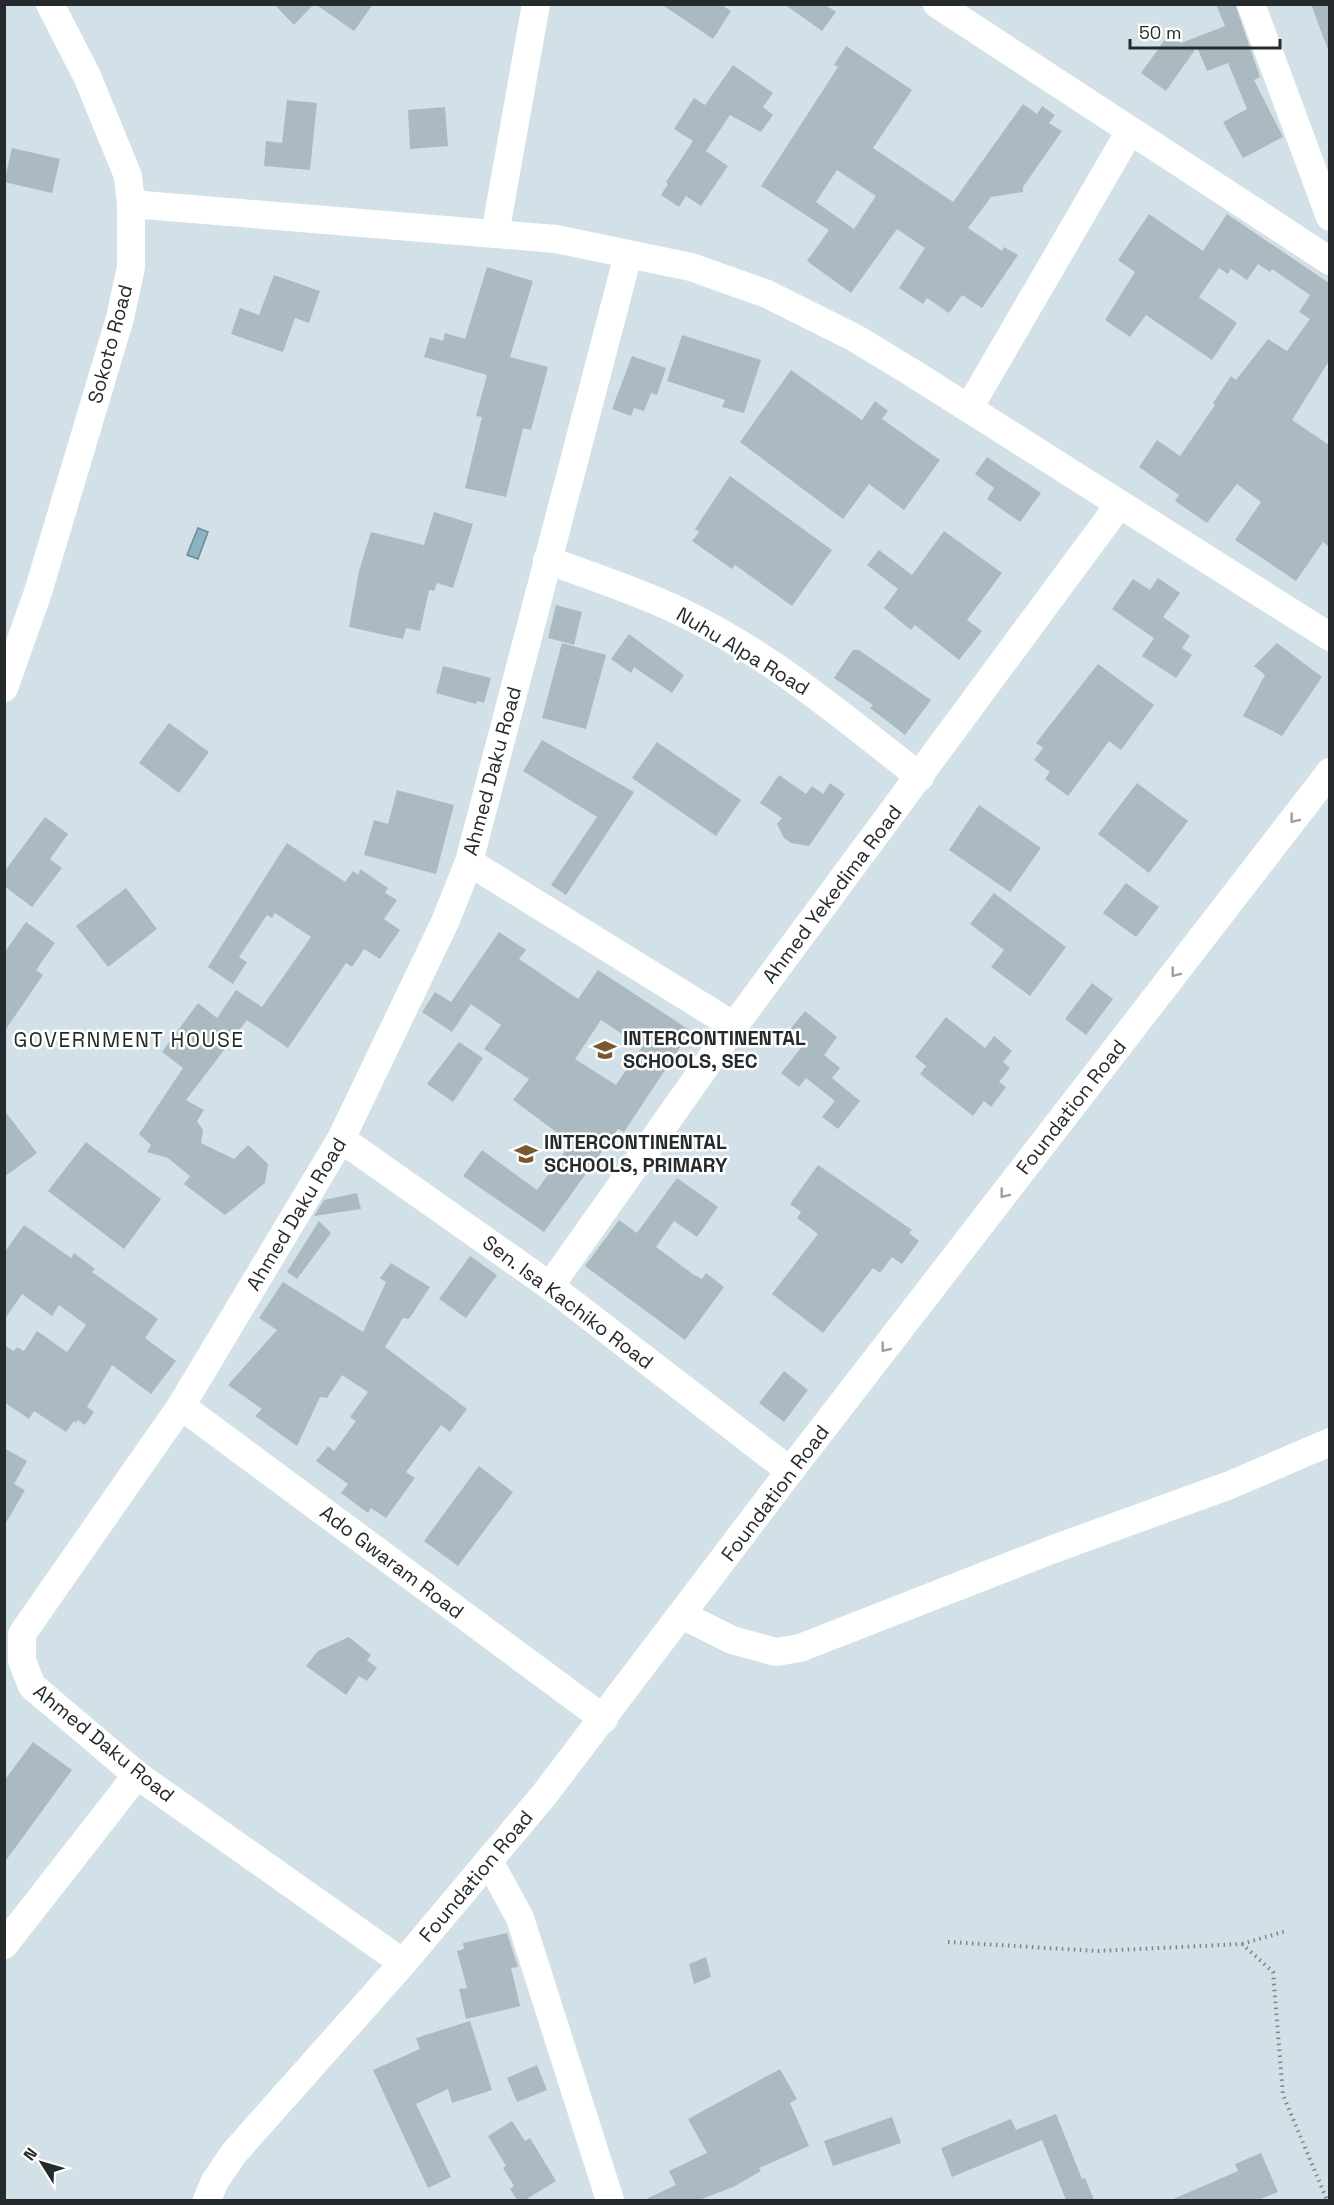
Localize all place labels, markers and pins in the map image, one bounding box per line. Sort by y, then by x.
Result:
place label: INTERCONTINENTAL SCHOOLS, SEC [623,1025,806,1074]
school or university icon: INTERCONTINENTAL SCHOOLS, SEC [592,1037,618,1063]
place label: INTERCONTINENTAL SCHOOLS, PRIMARY [544,1129,728,1178]
school or university icon: INTERCONTINENTAL SCHOOLS, PRIMARY [513,1141,539,1167]

